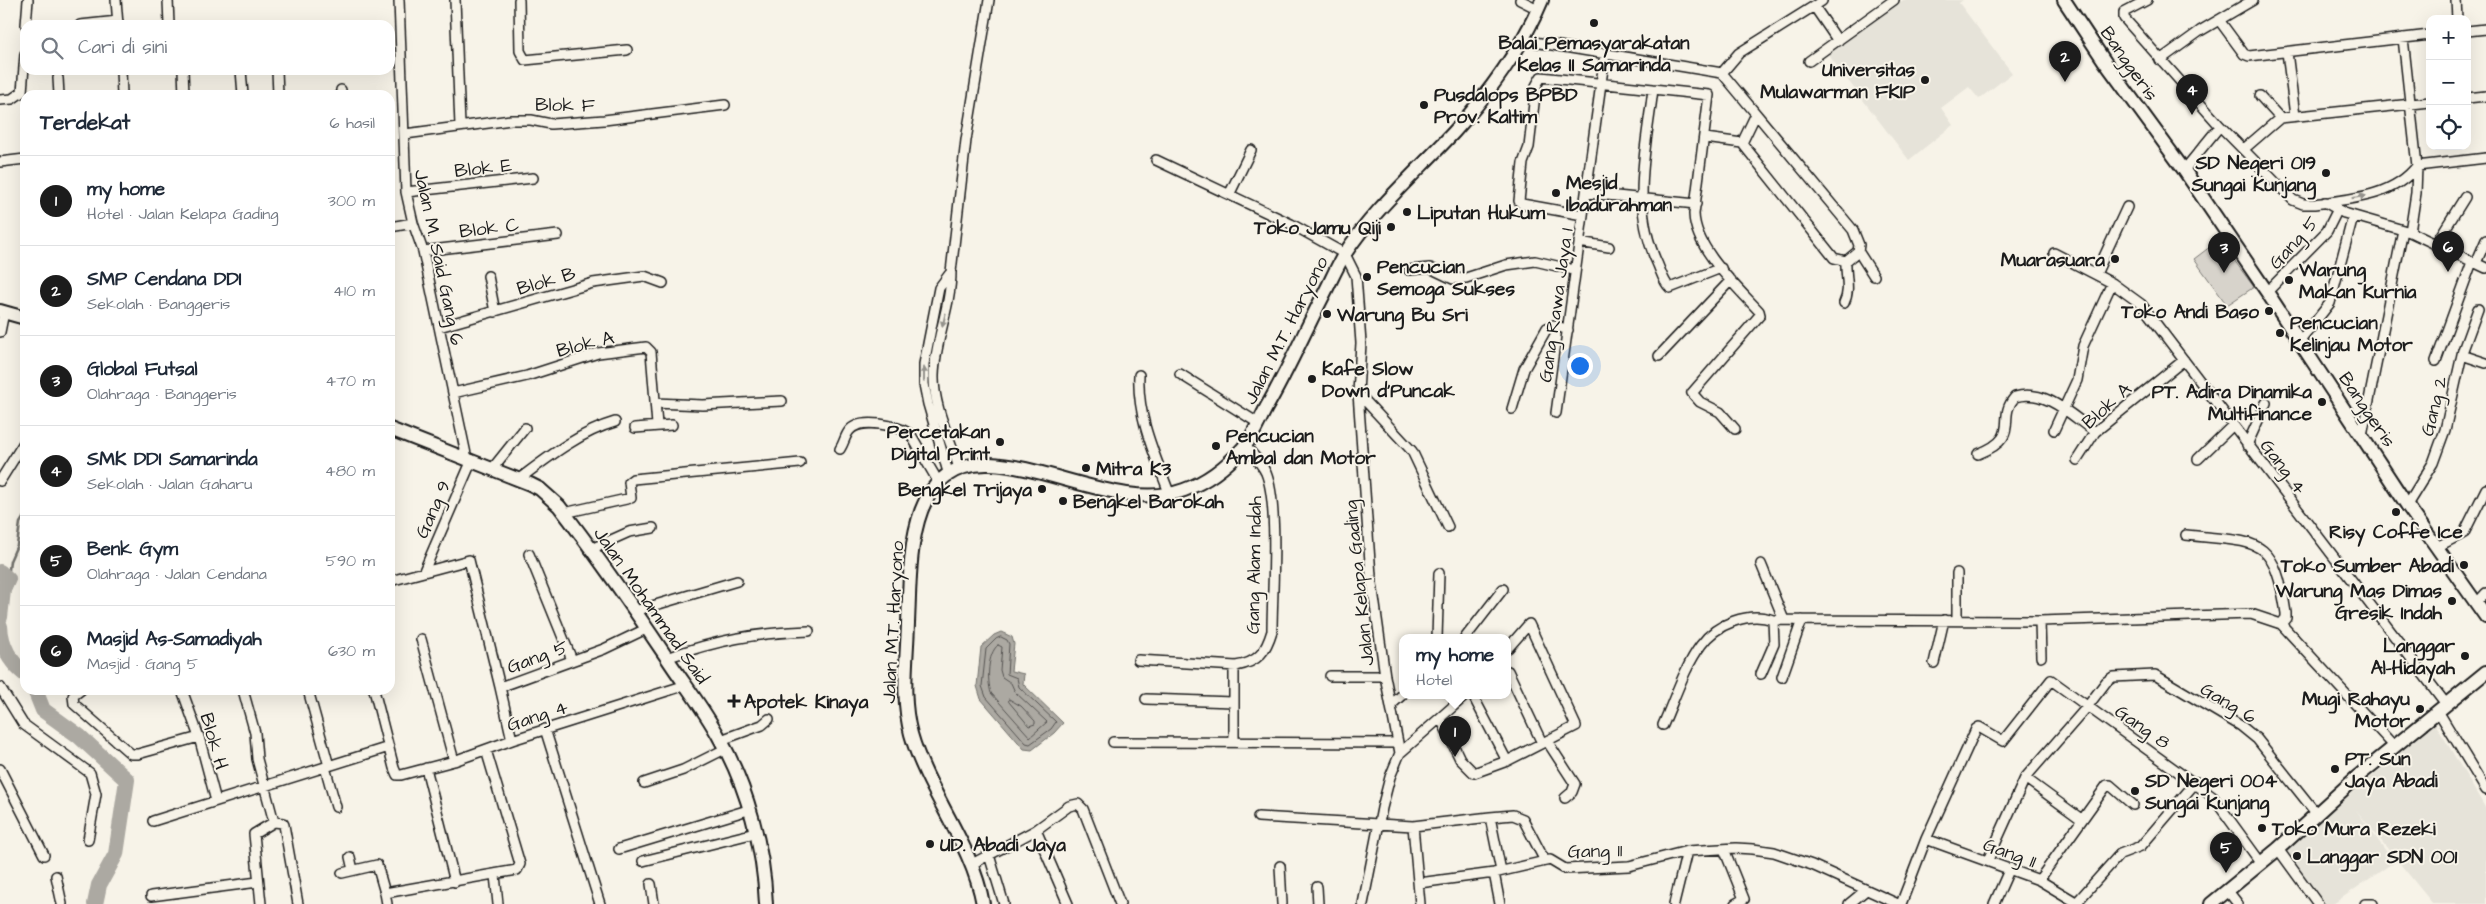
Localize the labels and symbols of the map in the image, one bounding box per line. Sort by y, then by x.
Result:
marker: Balai Pemasyarakatan Kelas II Samarinda [1588,17,1600,29]
street label: Banggeris [2092,21,2164,107]
place label: Balai Pemasyarakatan Kelas II Samarinda [1498,30,1690,79]
pin: 2 [2049,41,2081,82]
place label: Universitas Mulawarman FKIP [1760,57,1916,106]
marker: Universitas Mulawarman FKIP [1919,74,1931,86]
pin: 4 [2176,74,2208,115]
place label: Pusdalops BPBD Prov. Kaltim [1434,82,1578,131]
street label: Blok F [535,91,595,120]
marker: Pusdalops BPBD Prov. Kaltim [1418,99,1430,111]
place label: SD Negeri 019 Sungai Kunjang [2191,150,2316,200]
street label: Blok E [453,152,513,185]
street label: Jalan M. Said Gang 6 [406,167,470,348]
marker: SD Negeri 019 Sungai Kunjang [2320,167,2332,179]
place label: Mesjid Ibadurahman [1566,170,1673,219]
marker: Mesjid Ibadurahman [1550,187,1562,199]
one-way arrow [2351,192,2367,200]
place label: Liputan Hukum [1417,200,1546,227]
marker: Liputan Hukum [1401,206,1413,218]
street label: Gang 5 [2263,210,2326,276]
street label: Blok C [458,211,521,246]
place label: Toko Jamu Qiji [1253,215,1381,242]
marker: Toko Jamu Qiji [1385,221,1397,233]
street label: Gang Rawa Jaya 1 [1532,226,1582,384]
pin: 6 [2432,231,2464,272]
pin: 3 [2208,232,2240,273]
place label: Muarasuara [2001,247,2105,274]
street label: Jalan M.T. Haryono [1237,252,1336,410]
marker: Muarasuara [2109,253,2121,265]
place label: Pencucian Semoga Sukses [1376,254,1515,304]
place label: Warung Makan Kurnia [2298,257,2417,306]
street label: Blok B [514,260,579,303]
marker: Pencucian Semoga Sukses [1361,271,1373,283]
marker: Warung Makan Kurnia [2283,274,2295,286]
place label: Toko Andi Baso [2120,299,2259,326]
place label: Warung Bu Sri [1336,302,1468,330]
marker: Toko Andi Baso [2263,305,2275,317]
marker: Warung Bu Sri [1321,308,1333,320]
place label: Pencucian Kelinjau Motor [2290,310,2413,359]
one-way arrow [940,312,948,327]
street label: Blok A [554,324,617,365]
marker: Pencucian Kelinjau Motor [2274,327,2286,339]
your location [1567,353,1593,379]
place label: Kafe Slow Down d'Puncak [1322,356,1455,405]
one-way arrow [920,366,928,382]
street label: Banggeris [2331,367,2402,453]
marker: Kafe Slow Down d'Puncak [1306,373,1318,385]
street label: Gang 2 [2414,374,2456,439]
street label: Blok A [2076,376,2138,436]
place label: PT. Adira Dinamika Multifinance [2152,379,2313,428]
marker: PT. Adira Dinamika Multifinance [2316,396,2328,408]
place label: Percetakan Digital Print [887,419,990,469]
place label: Pencucian Ambal dan Motor [1226,423,1376,472]
street label: Gang 4 [2252,434,2312,501]
marker: Percetakan Digital Print [994,436,1006,448]
marker: Pencucian Ambal dan Motor [1210,440,1222,452]
place label: Mitra K3 [1096,456,1172,483]
marker: Mitra K3 [1080,462,1092,474]
street label: Gang 9 [409,476,459,543]
place label: Bengkel Trijaya [898,477,1032,505]
marker: Bengkel Trijaya [1036,483,1048,495]
place label: Bengkel Barokah [1073,489,1224,517]
marker: Bengkel Barokah [1057,495,1069,507]
street label: Gang Alam Indah [1240,495,1270,634]
street label: Jalan Kelapa Gading [1337,498,1383,667]
marker: Risy Coffe Ice [2390,506,2402,518]
place label: Risy Coffe Ice [2329,519,2464,547]
street label: Jalan Mohammad Said [586,522,715,690]
street label: Jalan M.T. Haryono [876,540,912,704]
place label: Toko Sumber Abadi [2280,553,2454,580]
marker: Toko Sumber Abadi [2458,559,2470,571]
place label: Warung Mas Dimas Gresik Indah [2275,578,2443,627]
marker: Warung Mas Dimas Gresik Indah [2446,595,2458,607]
place label: Langgar Al-Hidayah [2371,633,2456,683]
street label: Gang 5 [503,634,573,682]
marker: Langgar Al-Hidayah [2459,650,2471,662]
street label: Gang 6 [2194,676,2262,732]
place label: Mugi Rahayu Motor [2302,686,2411,735]
place label: Apotek Kinaya [744,689,869,717]
street label: Gang 4 [503,694,572,740]
marker: Apotek Kinaya [728,695,740,707]
street label: Gang 8 [2108,698,2175,757]
marker: Mugi Rahayu Motor [2414,703,2426,715]
street label: Blok H [193,710,235,773]
pin: 1 [1439,716,1471,757]
place label: PT. Sun Jaya Abadi [2344,746,2438,796]
marker: PT. Sun Jaya Abadi [2329,763,2341,775]
place label: SD Negeri 004 Sungai Kunjang [2144,768,2277,818]
marker: SD Negeri 004 Sungai Kunjang [2129,785,2141,797]
place label: Toko Mura Rezeki [2271,816,2436,843]
marker: Toko Mura Rezeki [2256,822,2268,834]
street label: Gang 11 [1979,831,2040,877]
place label: UD. Abadi Jaya [940,832,1066,860]
pin: 5 [2210,832,2242,873]
marker: UD. Abadi Jaya [924,838,936,850]
street label: Gang 11 [1567,838,1623,866]
place label: Langgar SDN 001 [2307,844,2458,872]
marker: Langgar SDN 001 [2291,850,2303,862]

